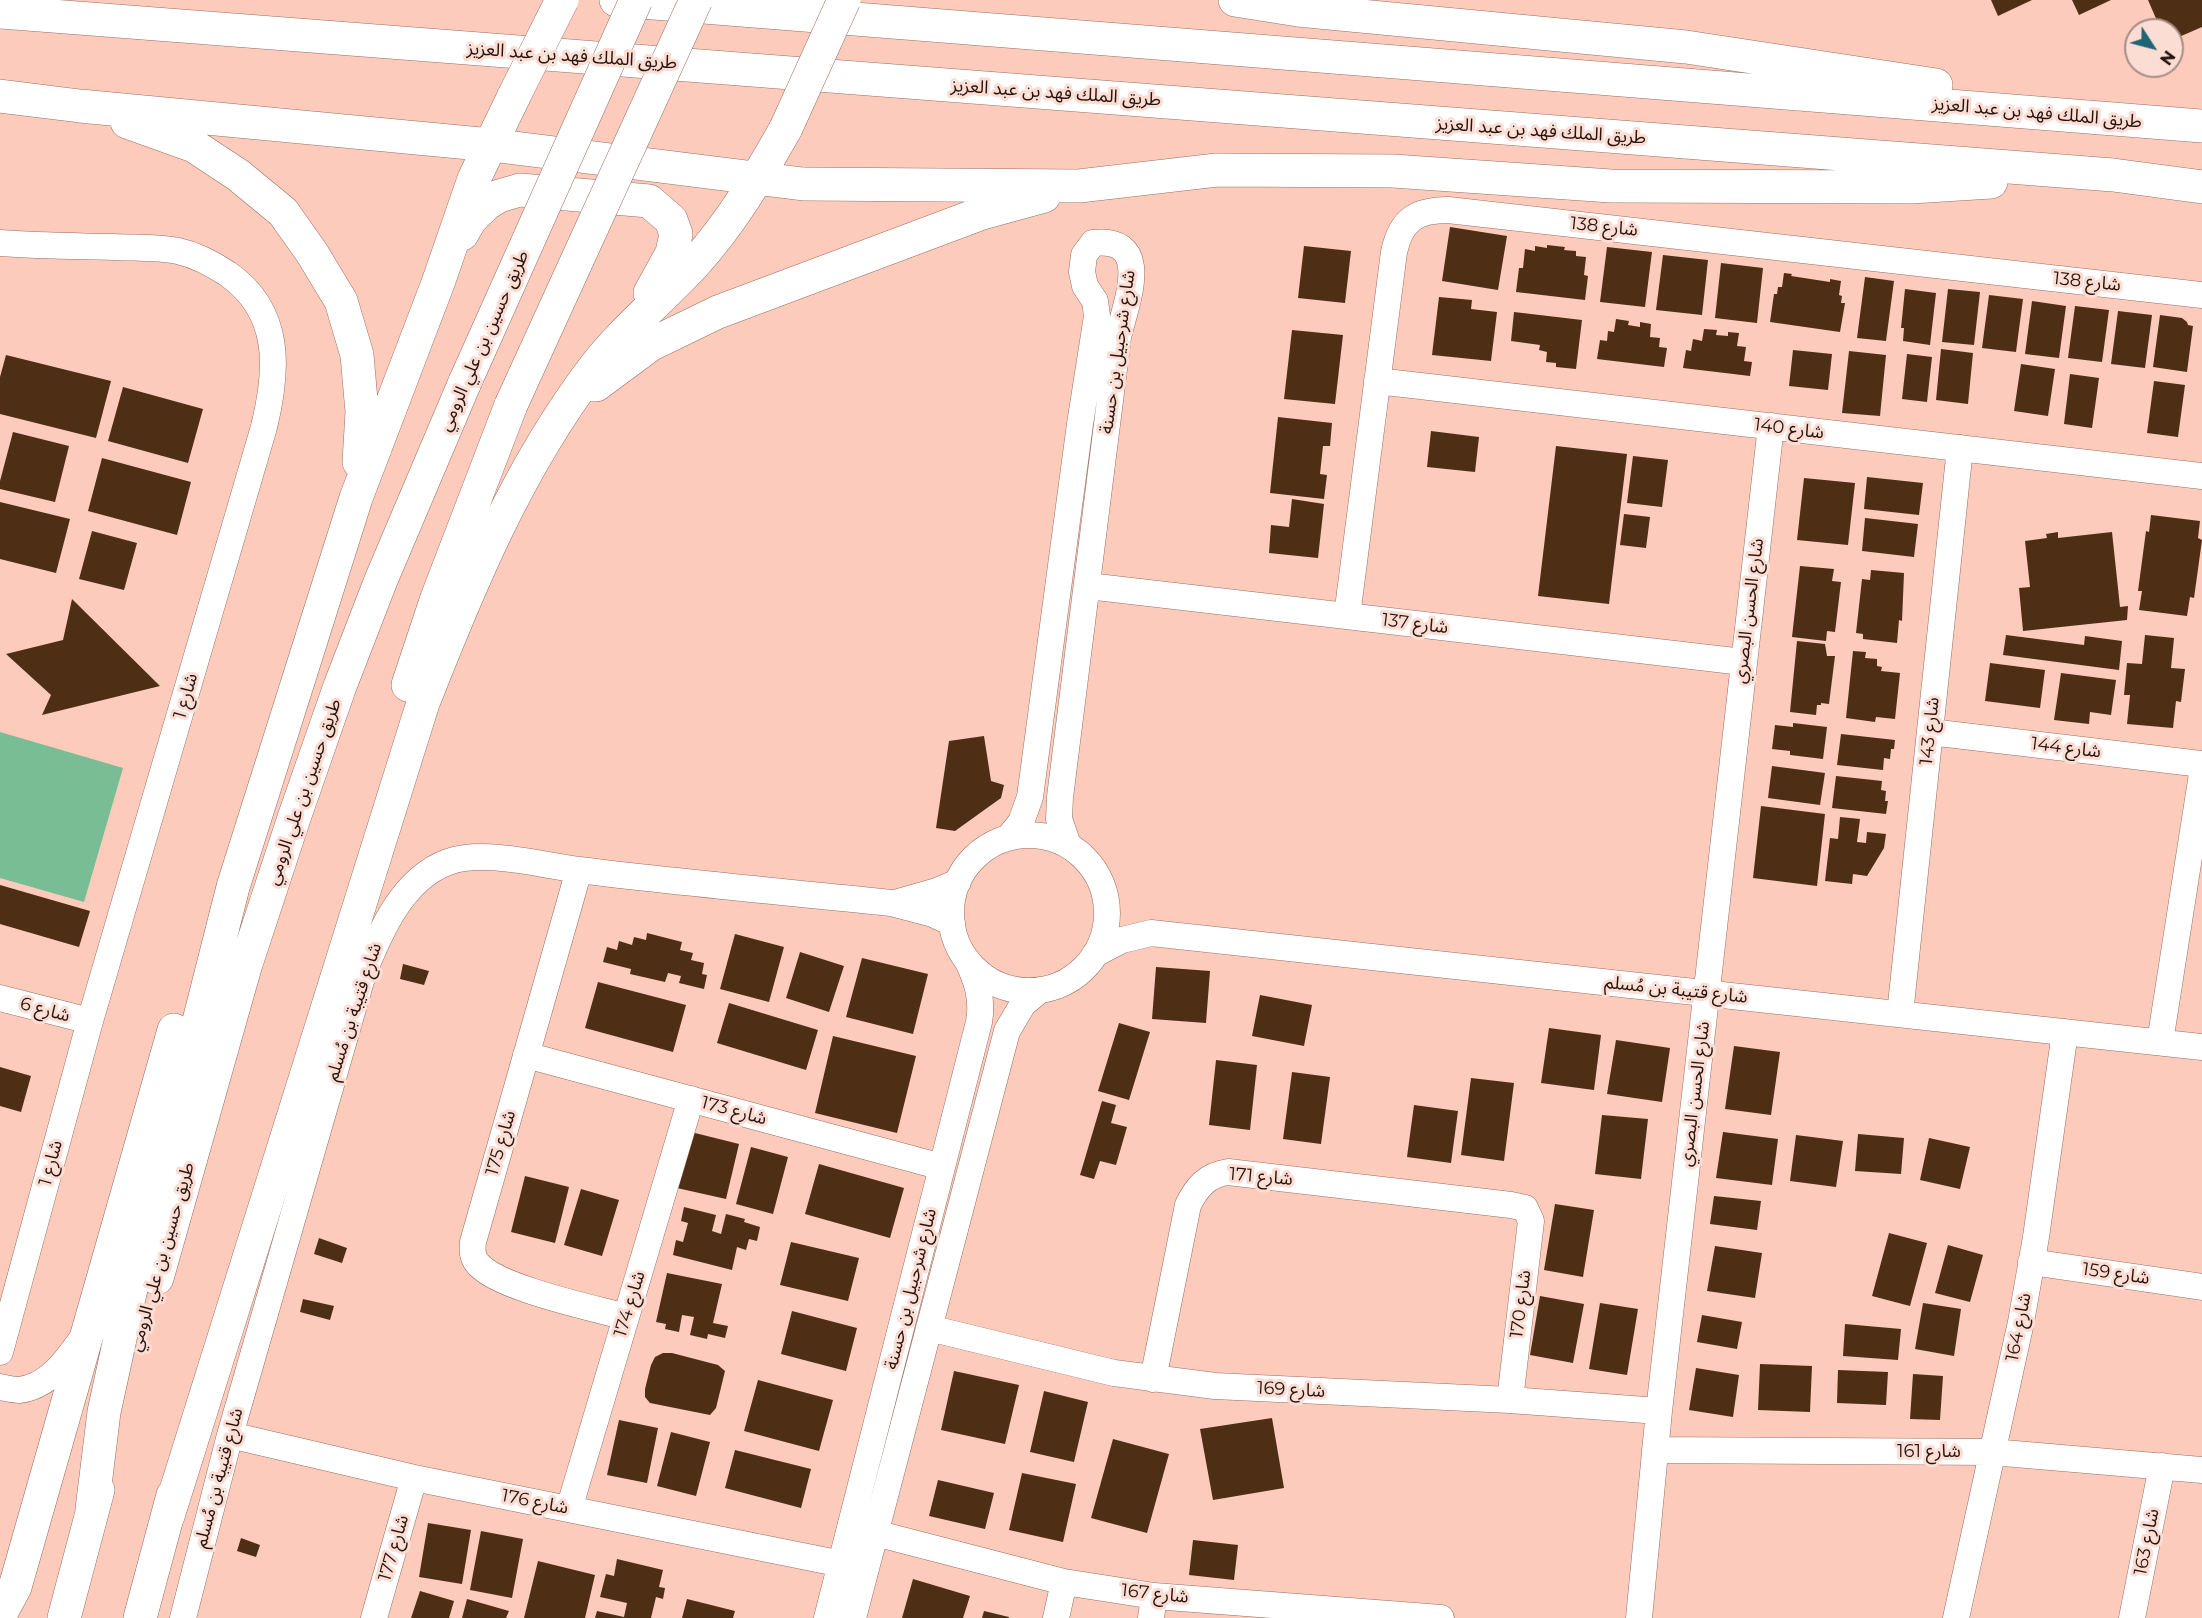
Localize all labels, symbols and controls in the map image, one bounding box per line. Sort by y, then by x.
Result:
north arrow [2124,18,2184,78]
street label: طريق الملك فهد بن عبد العزيز [466,38,678,74]
text: N [2156,47,2179,69]
street label: طريق الملك فهد بن عبد العزيز [950,75,1162,111]
street label: طريق الملك فهد بن عبد العزيز [1931,93,2143,133]
street label: طريق الملك فهد بن عبد العزيز [1435,113,1647,149]
street label: شارع 138 [1569,213,1639,241]
street label: طريق حسين بن علي الرومي [434,247,534,435]
street label: شارع 138 [2052,268,2122,296]
street label: شارع شرحبيل بن حسنة [1096,269,1140,435]
street label: شارع 140 [1753,414,1825,444]
street label: شارع الحسن البصري [1729,537,1769,685]
street label: شارع 137 [1381,609,1449,639]
street label: شارع 1 [169,671,203,721]
street label: طريق حسين بن علي الرومي [262,696,346,888]
street label: شارع 143 [1916,696,1944,766]
street label: شارع 144 [2030,733,2102,763]
street label: شارع قتيبة بن مُسلم [321,940,387,1084]
street label: شارع قتيبة بن مُسلم [1603,972,1749,1008]
street label: شارع 6 [18,993,72,1027]
street label: شارع الحسن البصري [1675,1020,1715,1168]
street label: شارع 173 [699,1092,769,1130]
street label: شارع 175 [481,1108,521,1178]
street label: شارع 1 [35,1138,67,1188]
street label: طريق حسين بن علي الرومي [125,1160,199,1354]
street label: شارع 171 [1228,1163,1294,1191]
street label: شارع شرحبيل بن حسنة [881,1206,941,1372]
street label: شارع 159 [2081,1259,2151,1289]
street label: شارع 174 [610,1269,650,1339]
street label: شارع 170 [1506,1269,1536,1339]
street label: شارع 164 [2002,1291,2036,1363]
street label: شارع 169 [1256,1377,1326,1403]
street label: شارع قتيبة بن مُسلم [190,1406,248,1550]
street label: شارع 161 [1897,1441,1961,1463]
street label: شارع 176 [500,1485,570,1519]
street label: شارع 163 [2130,1507,2164,1577]
street label: شارع 177 [374,1513,414,1583]
street label: شارع 167 [1120,1580,1190,1608]

